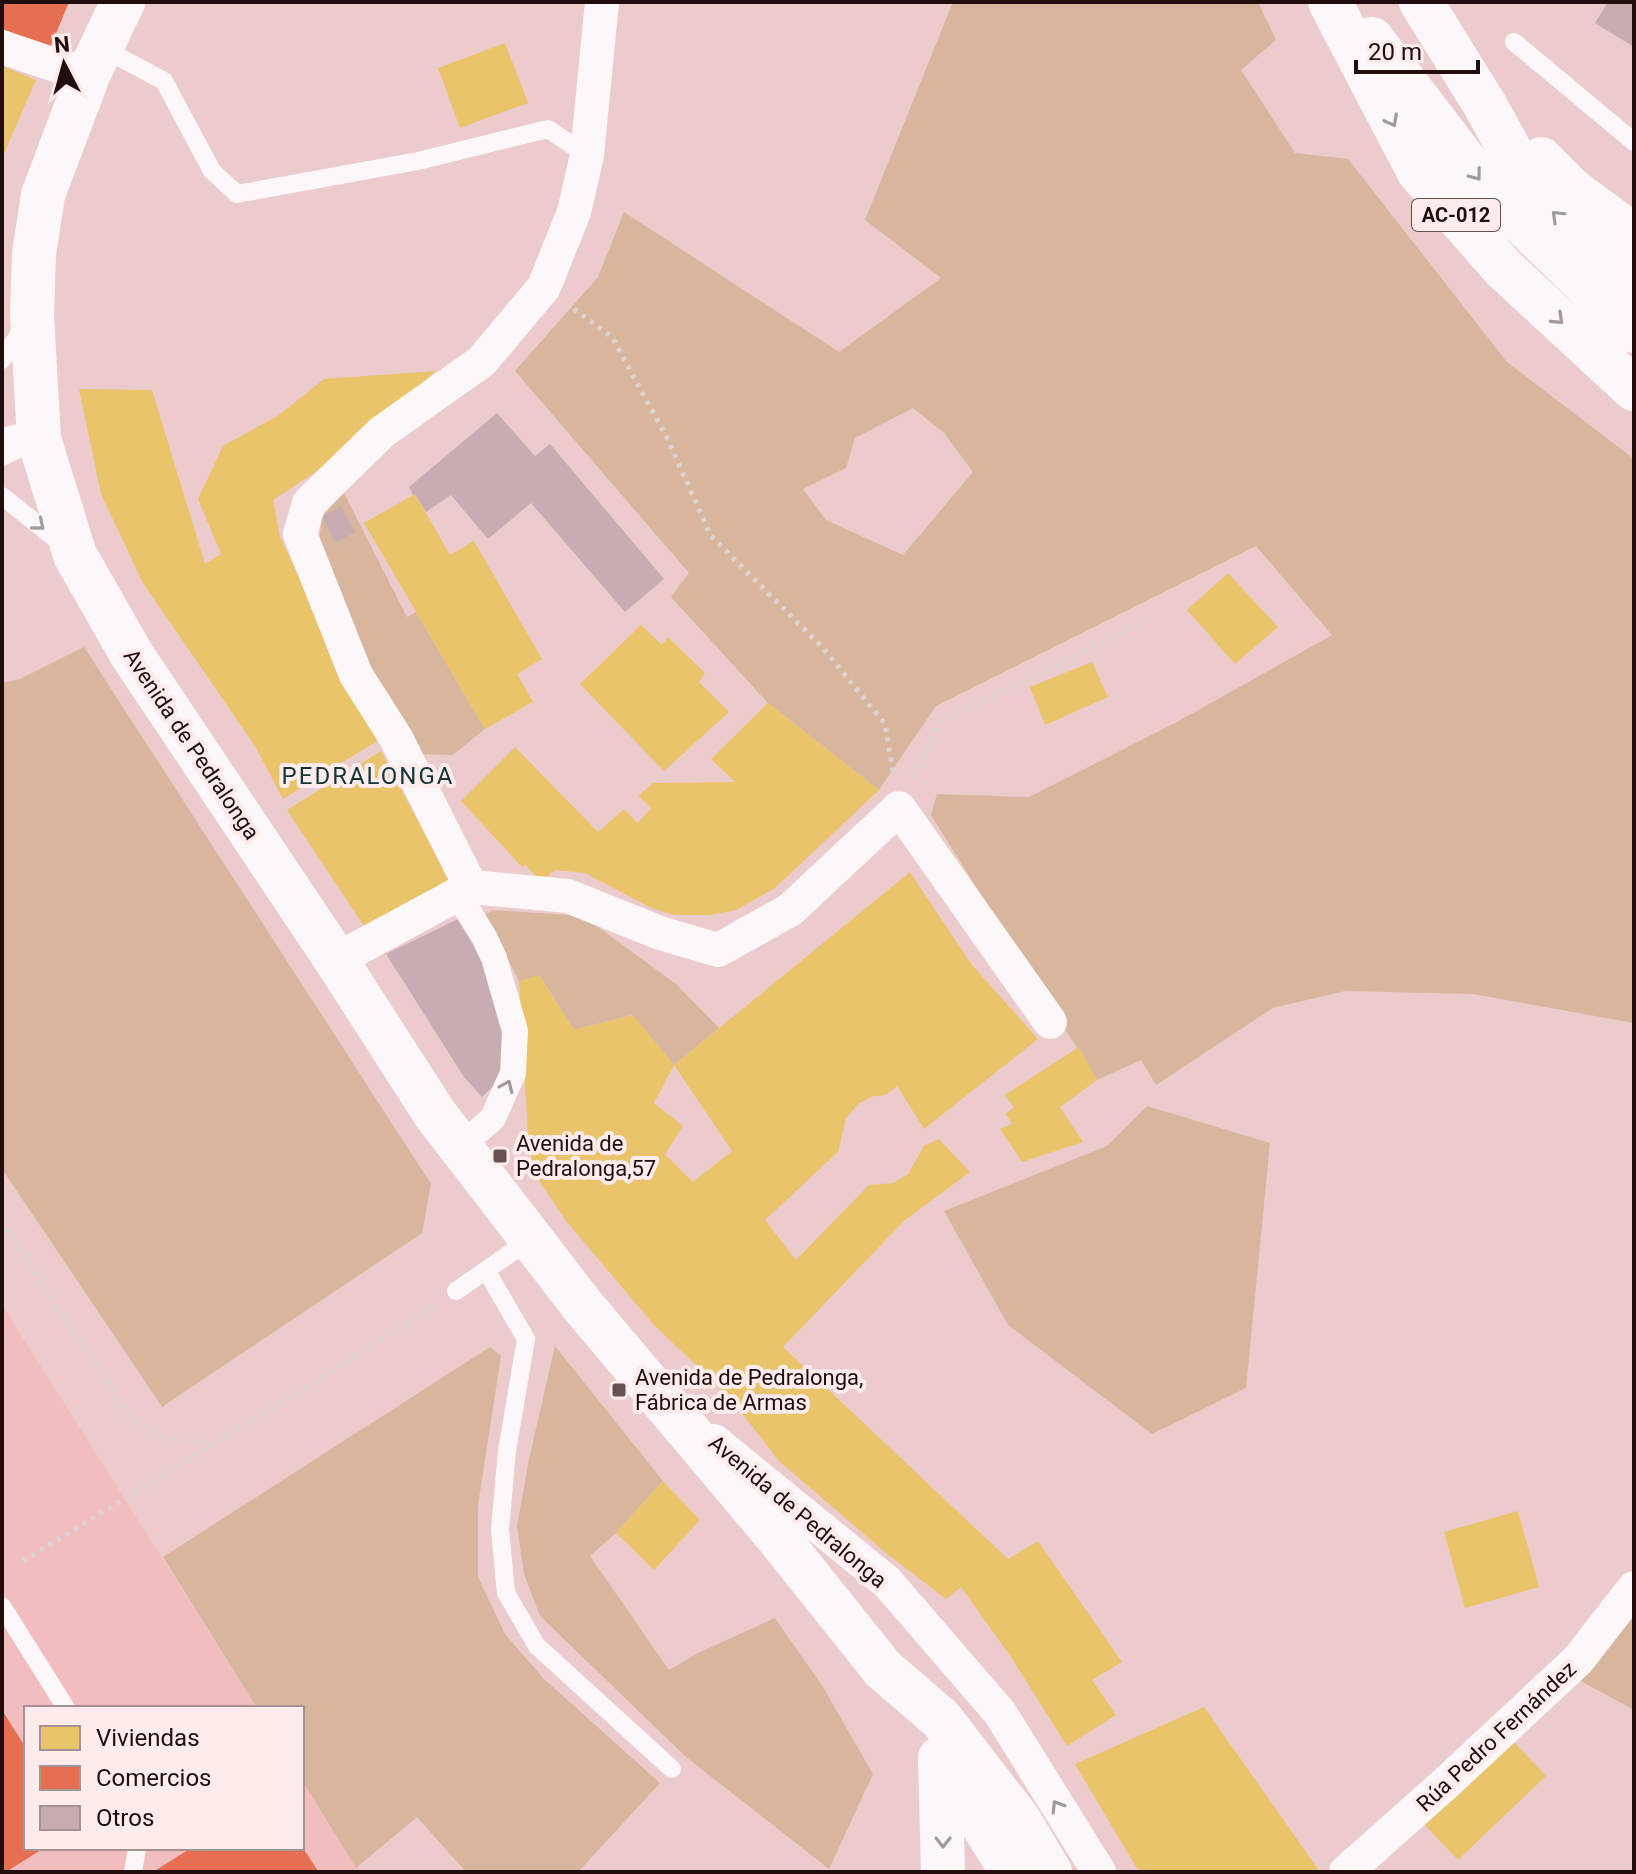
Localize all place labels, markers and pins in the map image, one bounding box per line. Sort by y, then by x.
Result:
place label: Avenida de Pedralonga,57 [516,1131,656,1181]
marker: Avenida de Pedralonga,57 [491,1147,509,1165]
place label: Avenida de Pedralonga, Fábrica de Armas [635,1365,863,1415]
marker: Avenida de Pedralonga, Fábrica de Armas [610,1381,628,1399]

